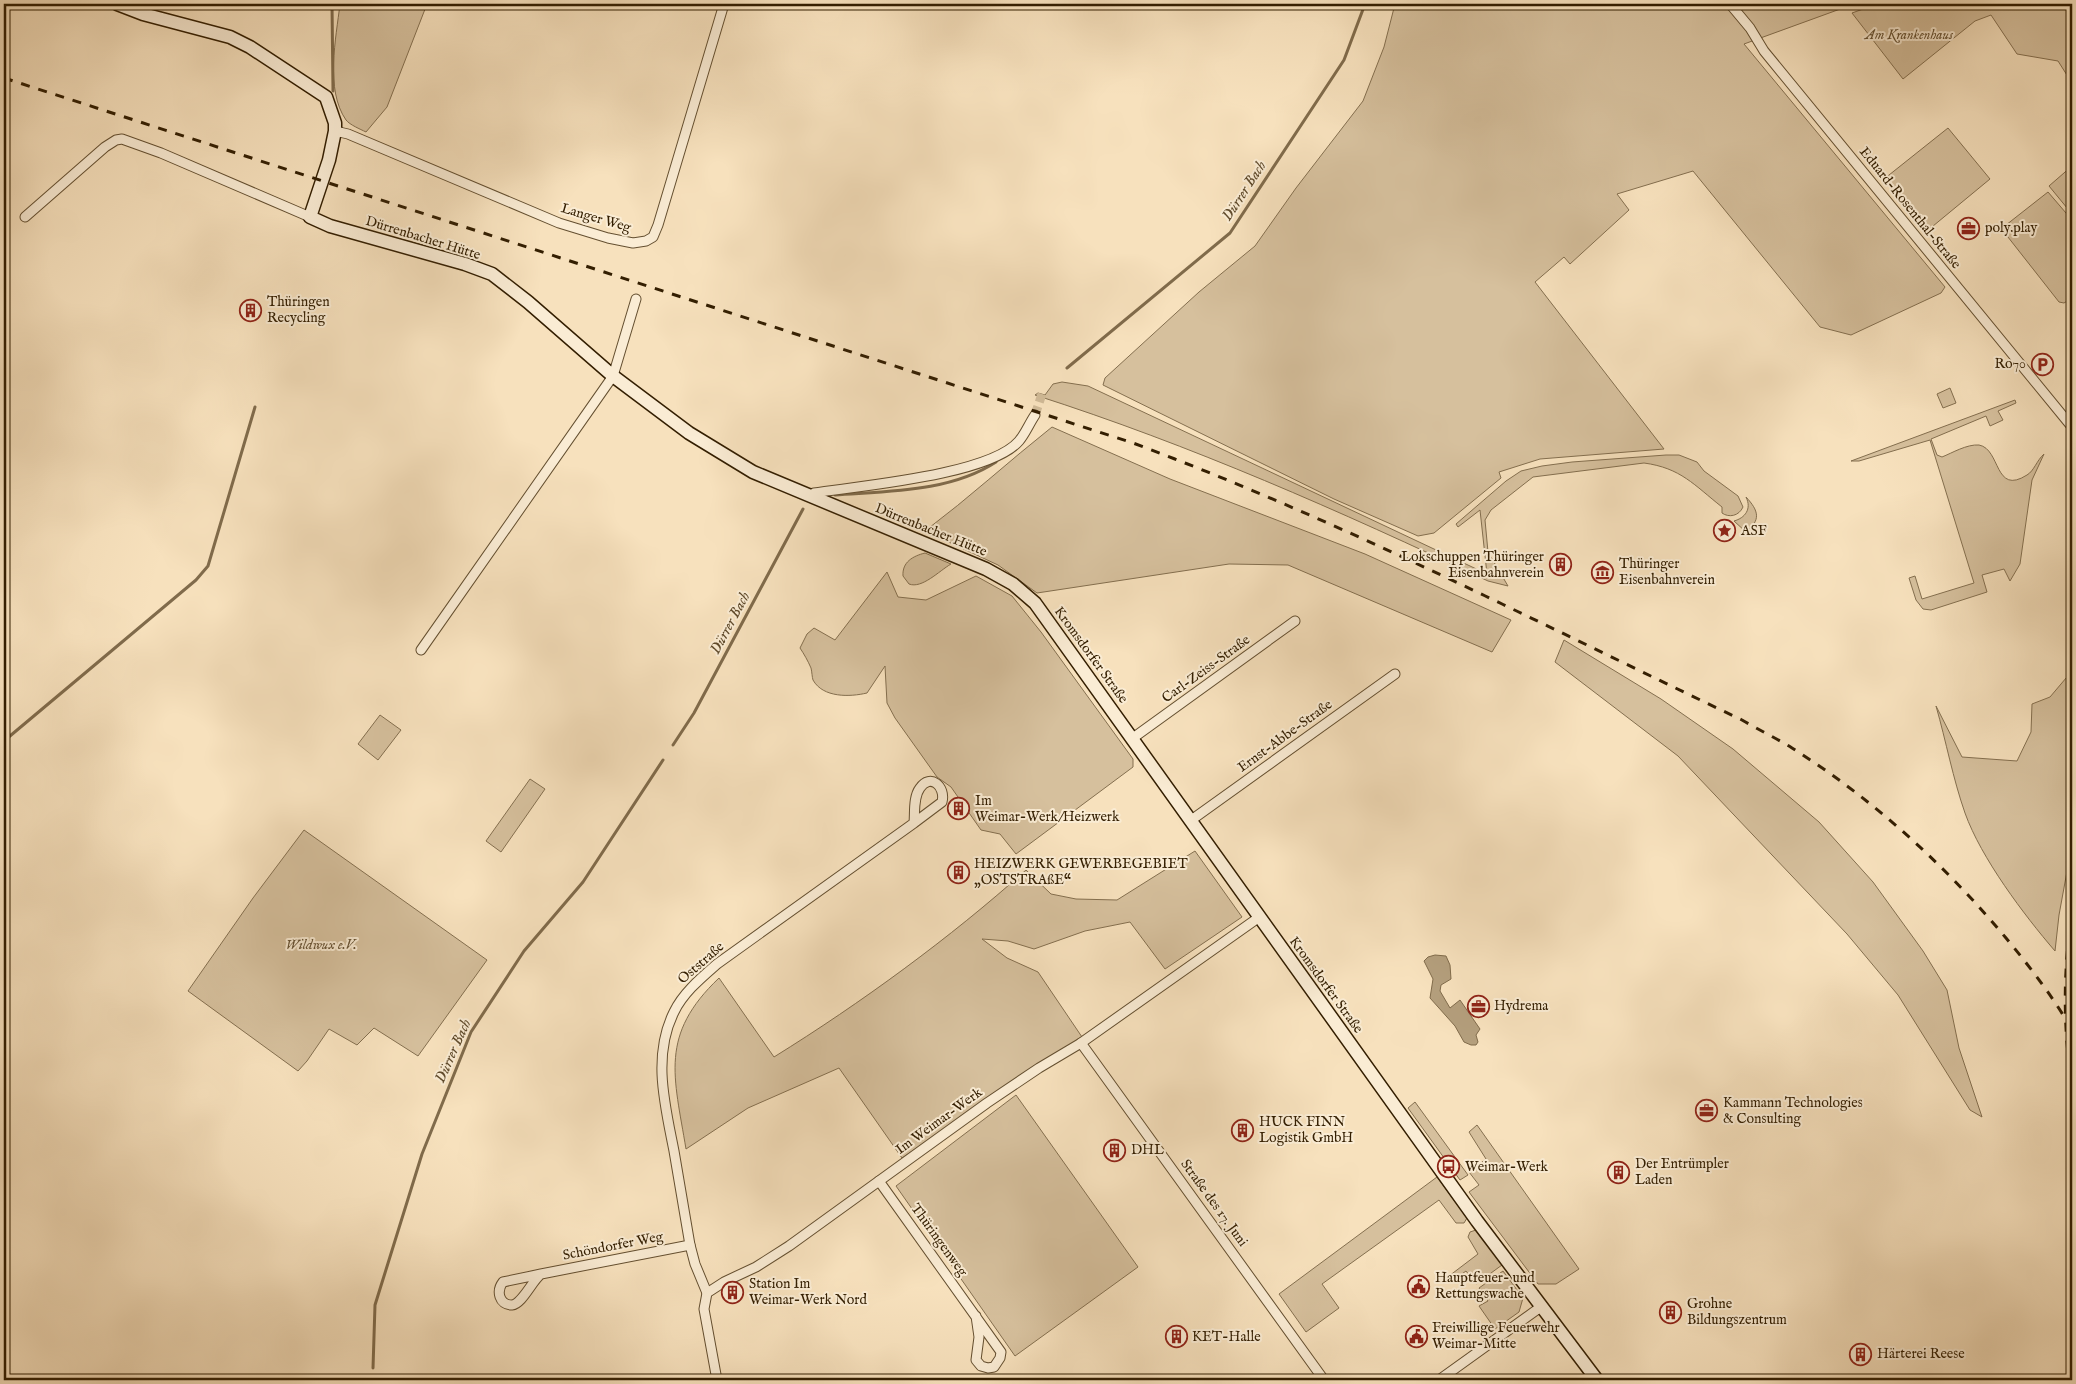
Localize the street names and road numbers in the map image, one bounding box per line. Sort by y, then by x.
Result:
street label: Eduard-Rosenthal-Straße [1855,143,1965,273]
street label: Langer Weg [559,199,634,237]
street label: Dürrenbacher Hütte [363,212,483,264]
street label: Dürrenbacher Hütte [872,499,990,561]
street label: Kromsdorfer Straße [1050,603,1132,707]
street label: Carl-Zeiss-Straße [1158,631,1254,707]
street label: Ernst-Abbe-Straße [1234,695,1336,776]
street label: Kromsdorfer Straße [1285,933,1367,1037]
street label: Oststraße [674,937,728,988]
street label: Im Weimar-Werk [892,1083,986,1159]
street label: Straße des 17. Juni [1176,1156,1252,1250]
street label: Thüringenweg [907,1200,972,1280]
street label: Schöndorfer Weg [561,1227,665,1265]

